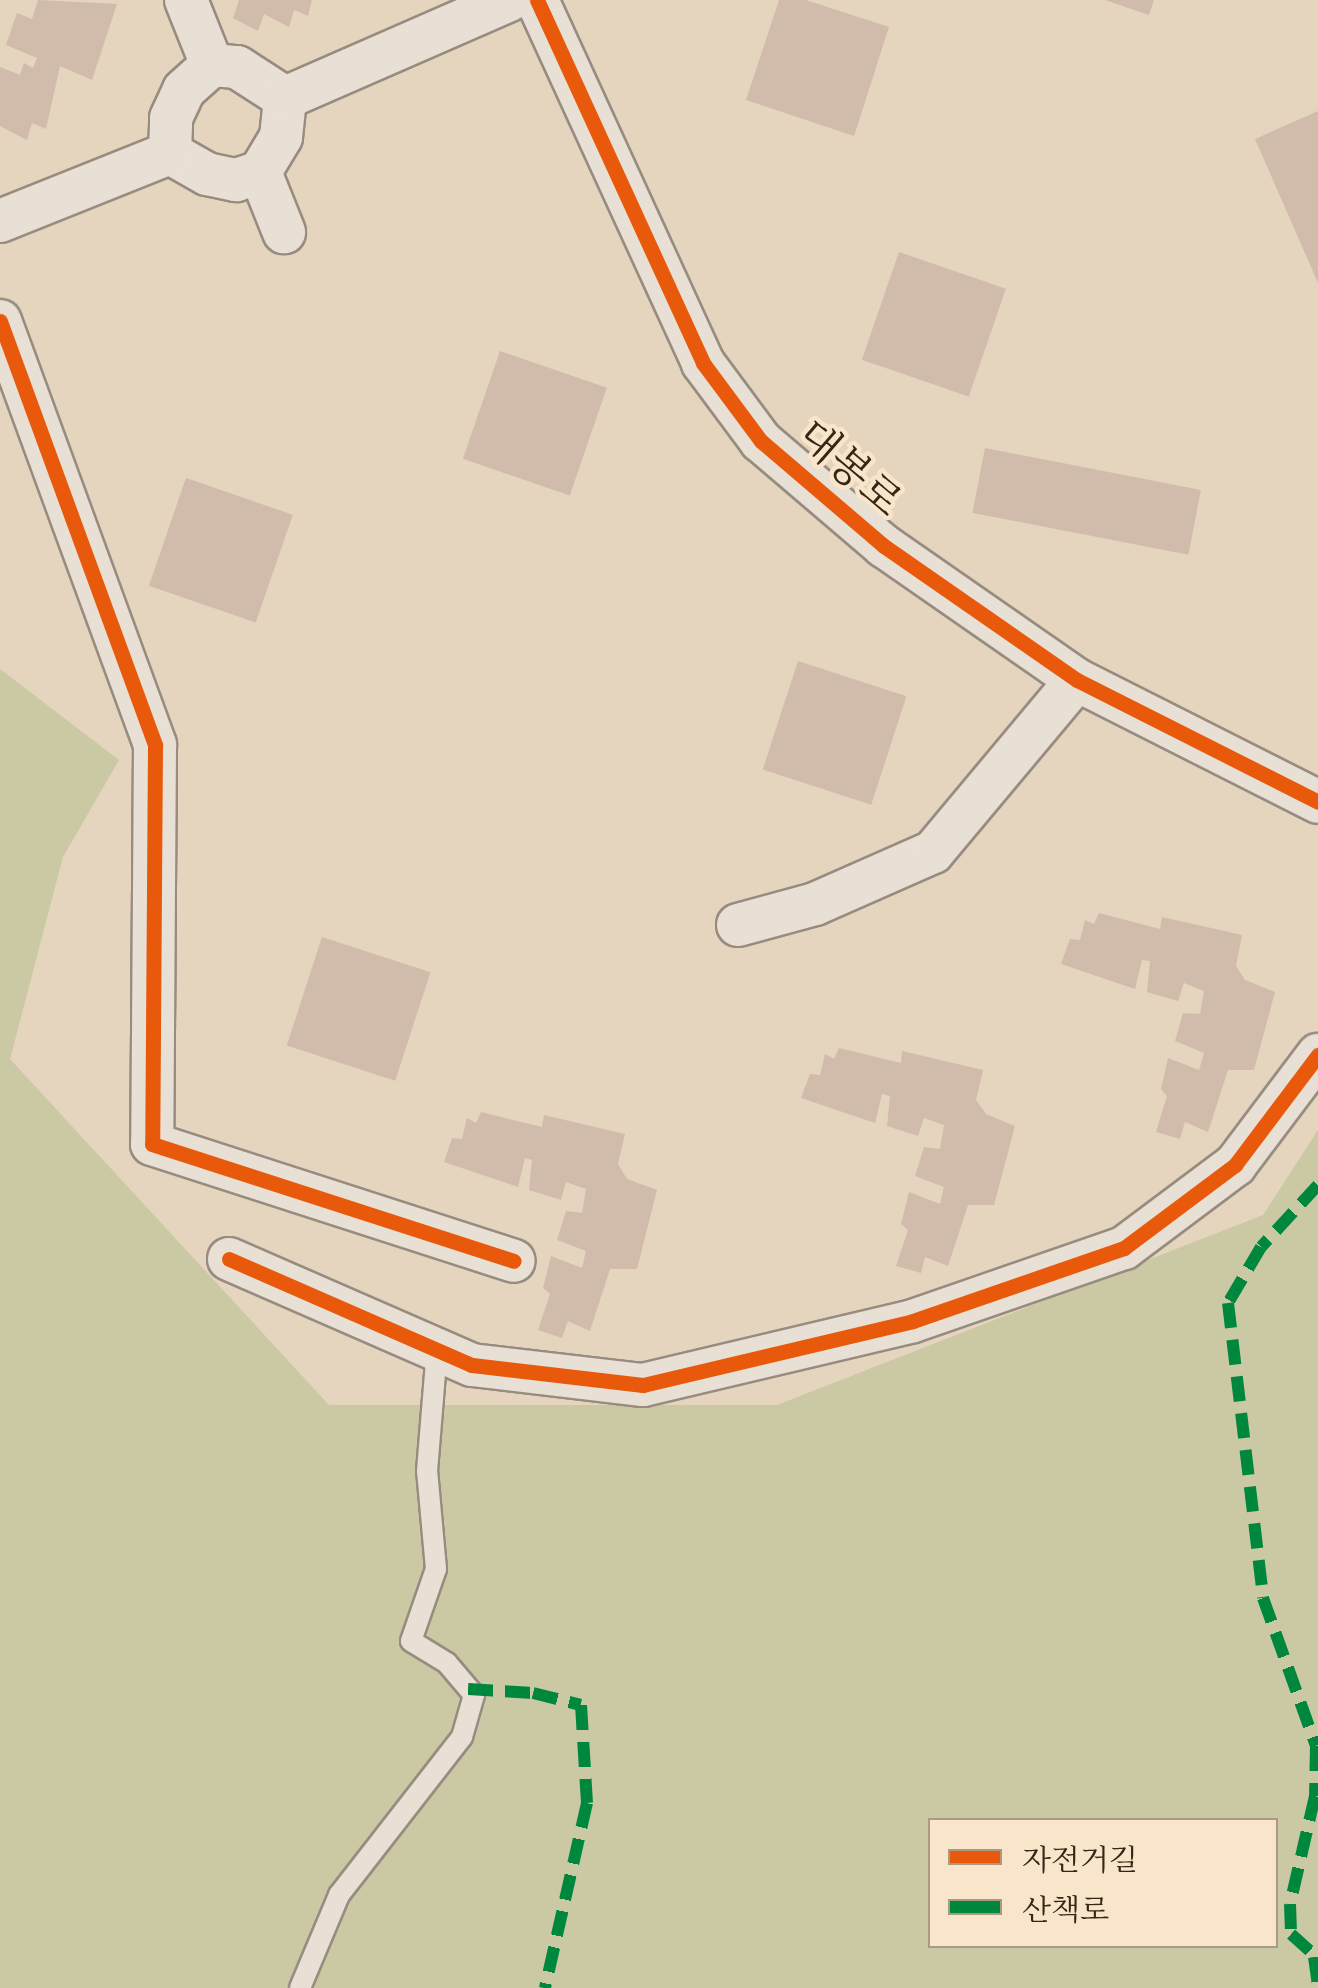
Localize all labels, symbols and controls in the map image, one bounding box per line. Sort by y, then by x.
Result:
street label: 대봉로 [787,410,911,528]
legend [928,1818,1278,1948]
text: 자전거길 [1022,1842,1138,1879]
text: 산책로 [1022,1892,1109,1929]

